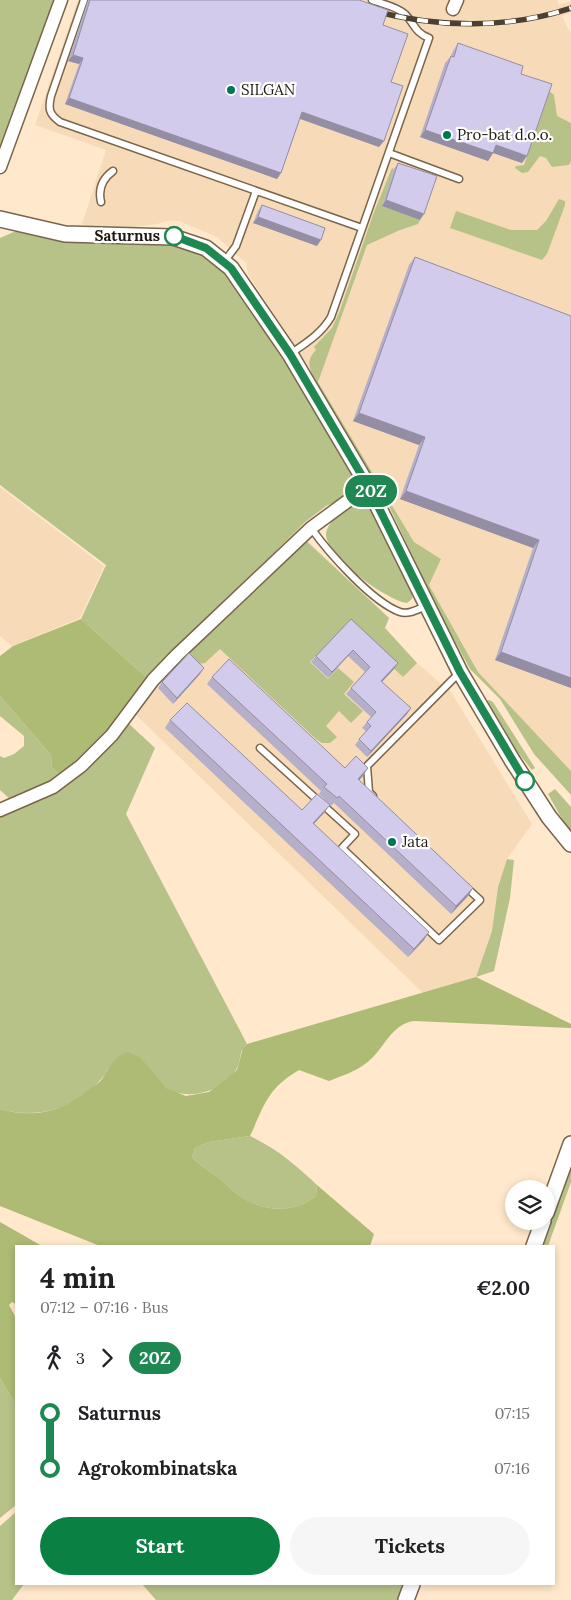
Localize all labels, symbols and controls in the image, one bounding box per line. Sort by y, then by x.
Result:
place label: SILGAN [241,80,295,99]
marker: SILGAN [225,84,237,96]
place label: Pro-bat d.o.o. [457,125,552,144]
marker: Pro-bat d.o.o. [441,129,453,141]
place label: Saturnus [95,226,160,245]
marker: Saturnus [164,226,184,246]
line badge: 20Z [342,475,400,507]
text: 20Z [355,479,387,502]
unlabelled marker [515,771,535,791]
place label: Jata [401,832,429,851]
marker: Jata [386,836,398,848]
map controls [505,1180,555,1230]
button: layers [505,1180,555,1230]
text: 4 min [40,1260,115,1296]
text: €2.00 [476,1276,530,1300]
text: 07:12 – 07:16 · Bus [40,1297,168,1317]
icon: walk [40,1344,68,1372]
icon: forward [93,1344,121,1372]
text: 20Z [139,1346,171,1369]
text: 3 [76,1348,85,1368]
text: Saturnus [78,1401,161,1425]
text: 07:15 [494,1403,530,1423]
text: Agrokombinatska [78,1456,237,1480]
text: 07:16 [494,1458,530,1478]
button: Start [40,1517,280,1575]
button: Tickets [290,1517,530,1575]

